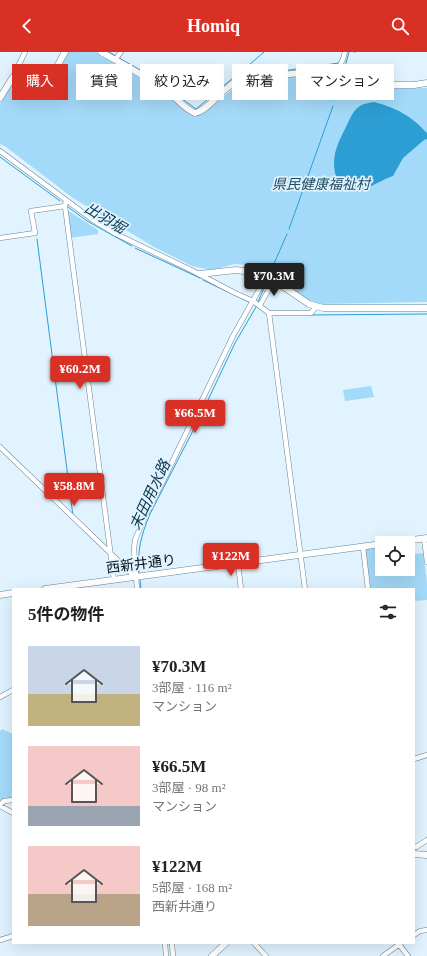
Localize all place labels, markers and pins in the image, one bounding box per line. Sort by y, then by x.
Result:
pin: ¥70.3M [241,263,307,297]
pin: ¥60.2M [47,356,113,390]
pin: ¥66.5M [162,400,228,434]
pin: ¥58.8M [41,473,107,507]
pin: ¥122M [203,543,259,577]

